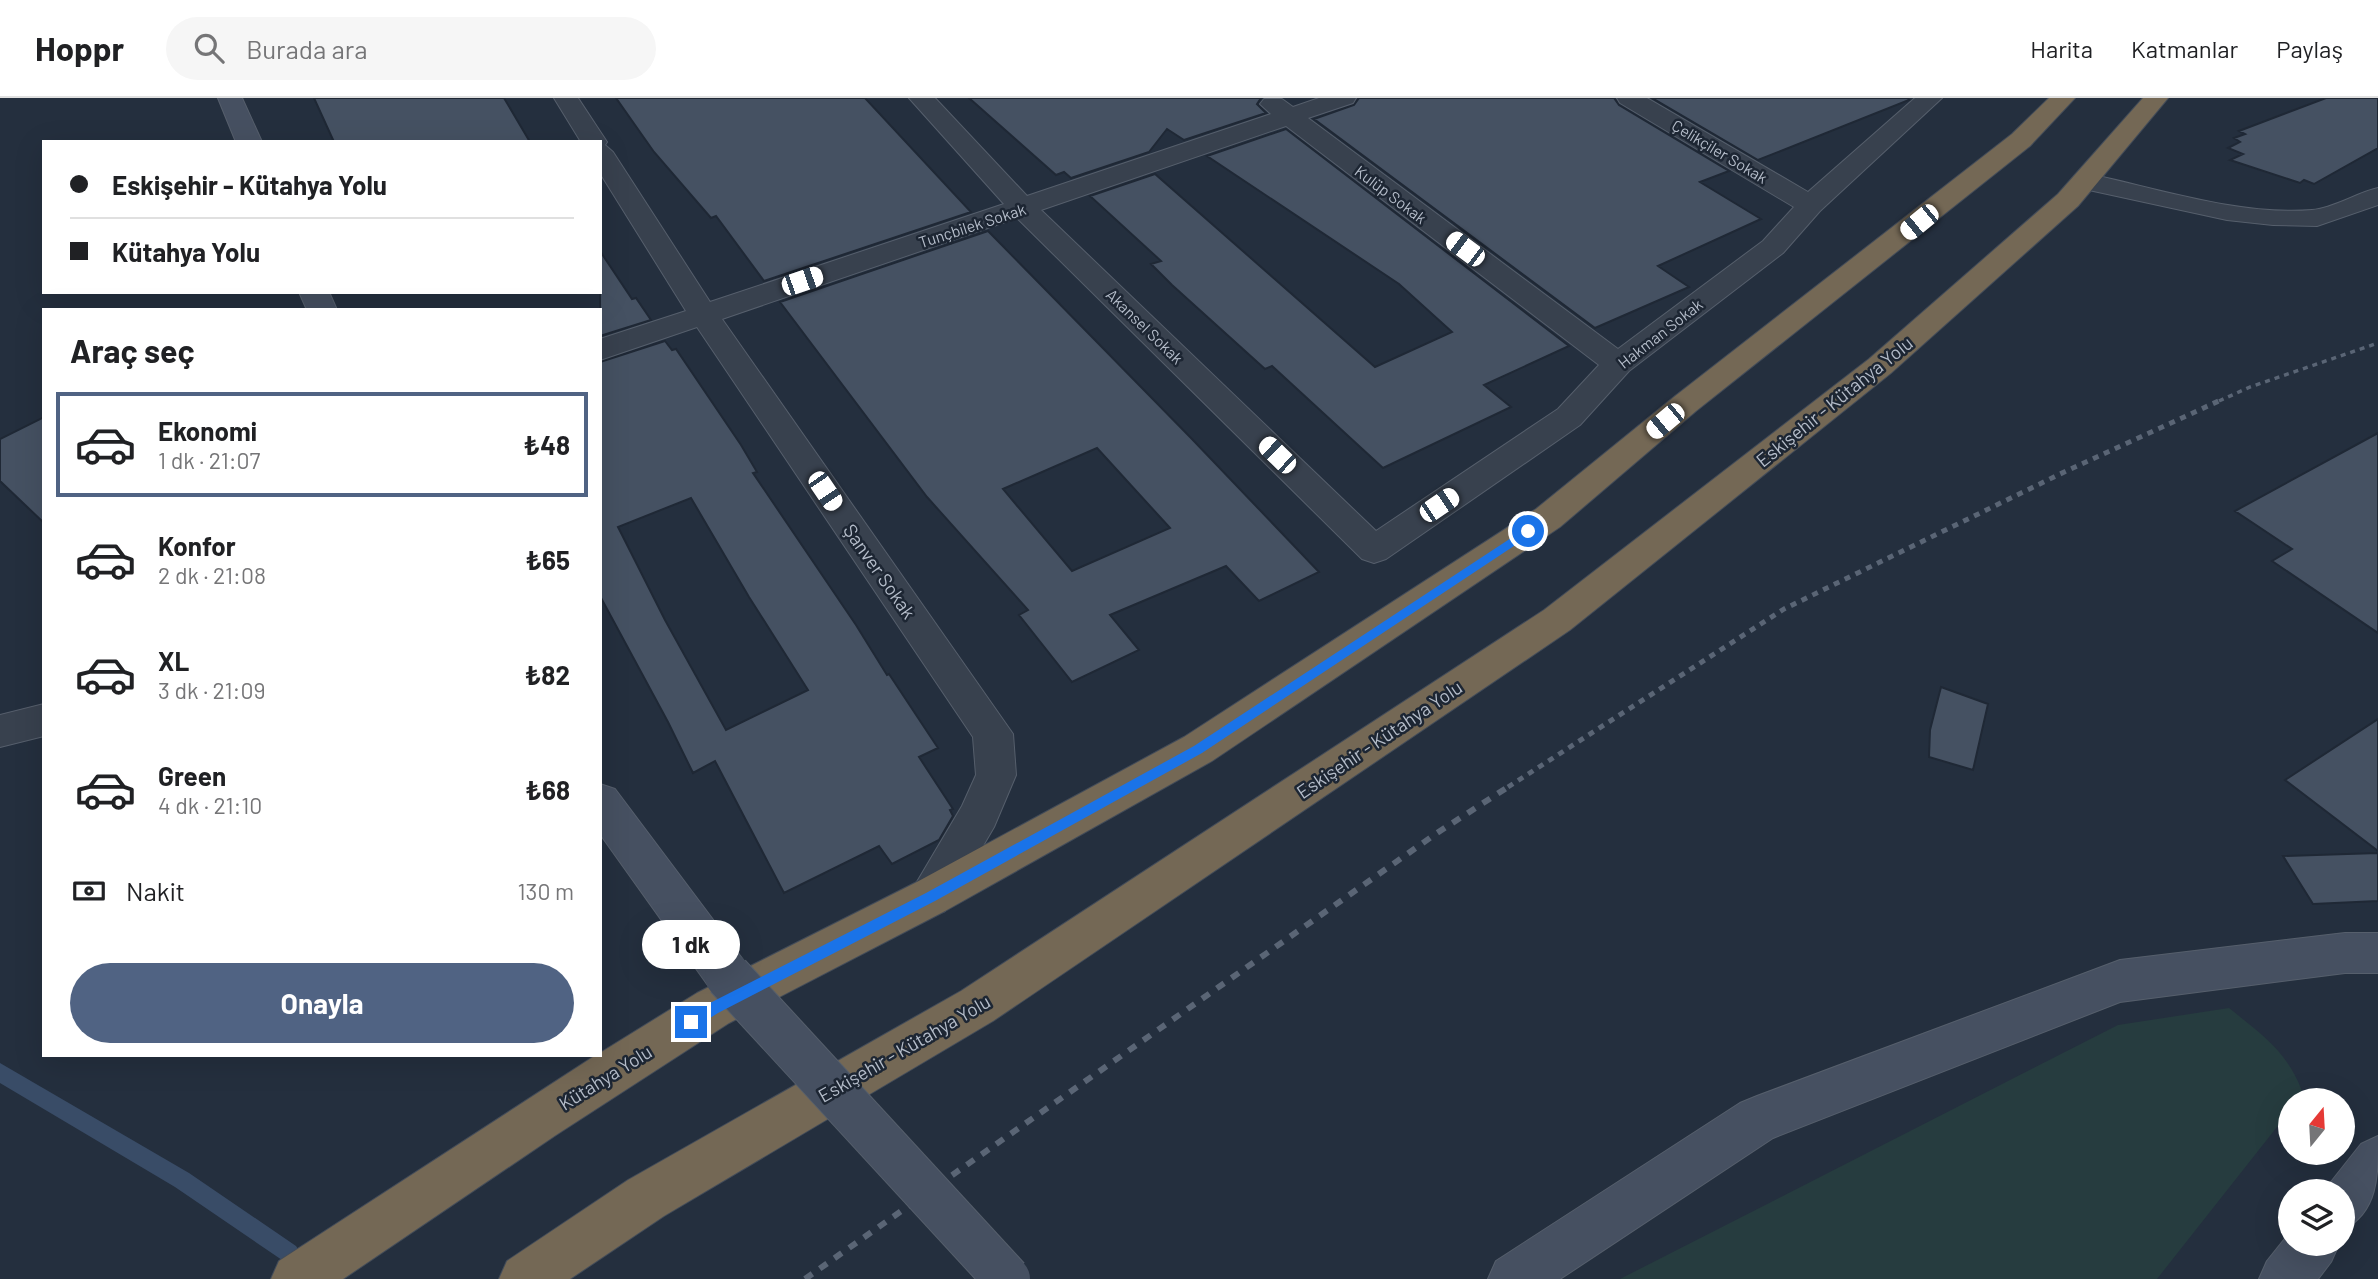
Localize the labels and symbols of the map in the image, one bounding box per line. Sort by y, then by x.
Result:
street label: Çelikçiler Sokak [1669,115,1771,187]
street label: Kulüp Sokak [1351,161,1431,227]
street label: Tunçbilek Sokak [916,199,1028,251]
car [1897,201,1942,243]
car [1442,228,1489,270]
car [779,264,826,298]
street label: Akansel Sokak [1103,285,1187,367]
street label: Hakman Sokak [1614,294,1706,372]
street label: Eskişehir - Kütahya Yolu [1751,331,1917,471]
car [1643,399,1688,443]
car [1255,433,1300,477]
car [805,468,846,514]
car [1416,485,1463,525]
route start [1512,515,1544,547]
street label: Şanver Sokak [839,519,921,623]
street label: Eskişehir - Kütahya Yolu [1292,675,1466,803]
callout: 1 dk [642,920,740,970]
street label: Eskişehir - Kütahya Yolu [814,989,994,1107]
route end [675,1006,707,1038]
street label: Kütahya Yolu [554,1039,656,1115]
north arrow [2278,1088,2356,1166]

